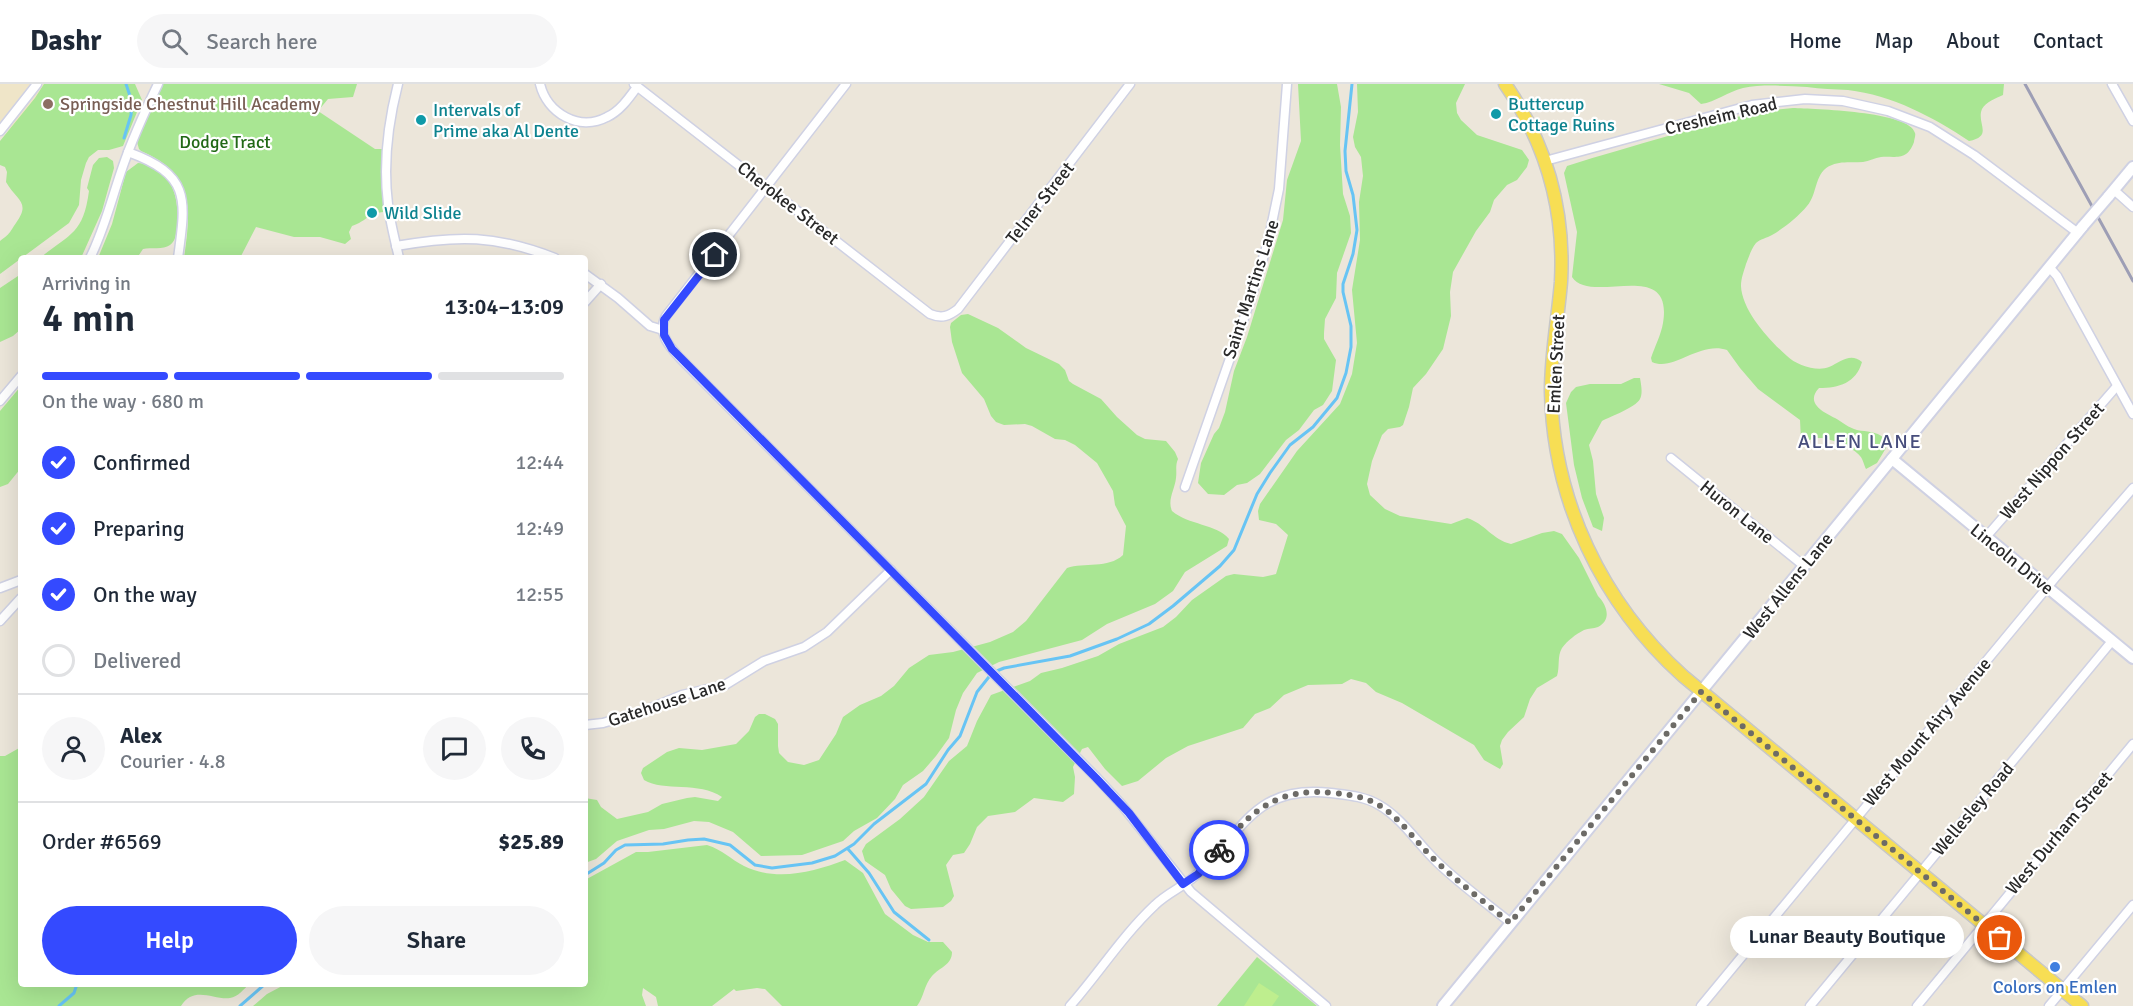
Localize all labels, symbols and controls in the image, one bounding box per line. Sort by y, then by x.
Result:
search box [137,14,557,68]
text: Dashr [30,24,101,58]
icon: search [158,25,191,58]
text: Search here [206,28,317,55]
text: Home [1789,28,1842,54]
text: Map [1875,28,1913,54]
text: About [1946,28,2000,54]
text: Contact [2033,28,2103,54]
street label: Cresheim Road [1663,92,1779,140]
place label: Springside Chestnut Hill Academy [60,93,321,115]
place label: Buttercup Cottage Ruins [1508,93,1615,136]
marker: Springside Chestnut Hill Academy [41,97,55,111]
place label: Intervals of Prime aka Al Dente [433,99,579,142]
marker: Buttercup Cottage Ruins [1489,107,1503,121]
marker: Intervals of Prime aka Al Dente [414,113,428,127]
park label: Dodge Tract [179,131,271,153]
street label: Cherokee Street [733,157,843,249]
street label: Telner Street [1001,158,1079,248]
place label: Wild Slide [384,202,461,224]
marker: Wild Slide [365,206,379,220]
street label: Saint Martins Lane [1218,217,1284,361]
pin [689,229,740,280]
icon: home [698,238,731,271]
text: Arriving in [42,271,131,296]
text: 13:04–13:09 [445,293,564,320]
text: 4 min [42,294,135,342]
street label: Emlen Street [1542,314,1570,414]
text: On the way · 680 m [42,389,204,414]
street label: West Nippon Street [1995,398,2109,524]
district label: ALLEN LANE [1798,429,1922,454]
icon: check [42,446,75,479]
text: Confirmed [93,449,191,476]
text: 12:44 [515,450,564,475]
street label: Huron Lane [1696,476,1778,548]
icon: check [42,512,75,545]
text: Preparing [93,515,185,542]
text: 12:49 [515,516,564,541]
street label: Lincoln Drive [1966,519,2058,599]
street label: West Allens Lane [1738,528,1838,644]
icon: check [42,578,75,611]
text: On the way [93,581,197,608]
text: 12:55 [515,582,564,607]
text: Delivered [93,647,181,674]
street label: West Mount Airy Avenue [1858,653,1996,811]
street label: Gatehouse Lane [605,673,729,731]
button: person [42,717,105,780]
button: chat [423,717,486,780]
button: phone [501,717,564,780]
text: Alex [120,722,162,749]
text: Courier · 4.8 [120,749,226,774]
street label: Wellesley Road [1927,758,2019,860]
street label: West Durham Street [2001,767,2117,899]
courier [1189,820,1249,880]
text: Order #6569 [42,828,162,855]
text: $25.89 [498,828,564,855]
icon: bike [1203,834,1236,867]
button: Help [42,906,297,975]
button: Share [309,906,564,975]
pin [1974,912,2025,963]
callout: Lunar Beauty Boutique [1730,917,1964,959]
icon: bag [1983,921,2016,954]
text: Lunar Beauty Boutique [1748,924,1946,949]
marker: Colors on Emlen [2048,960,2062,974]
place label: Colors on Emlen [1993,976,2117,998]

